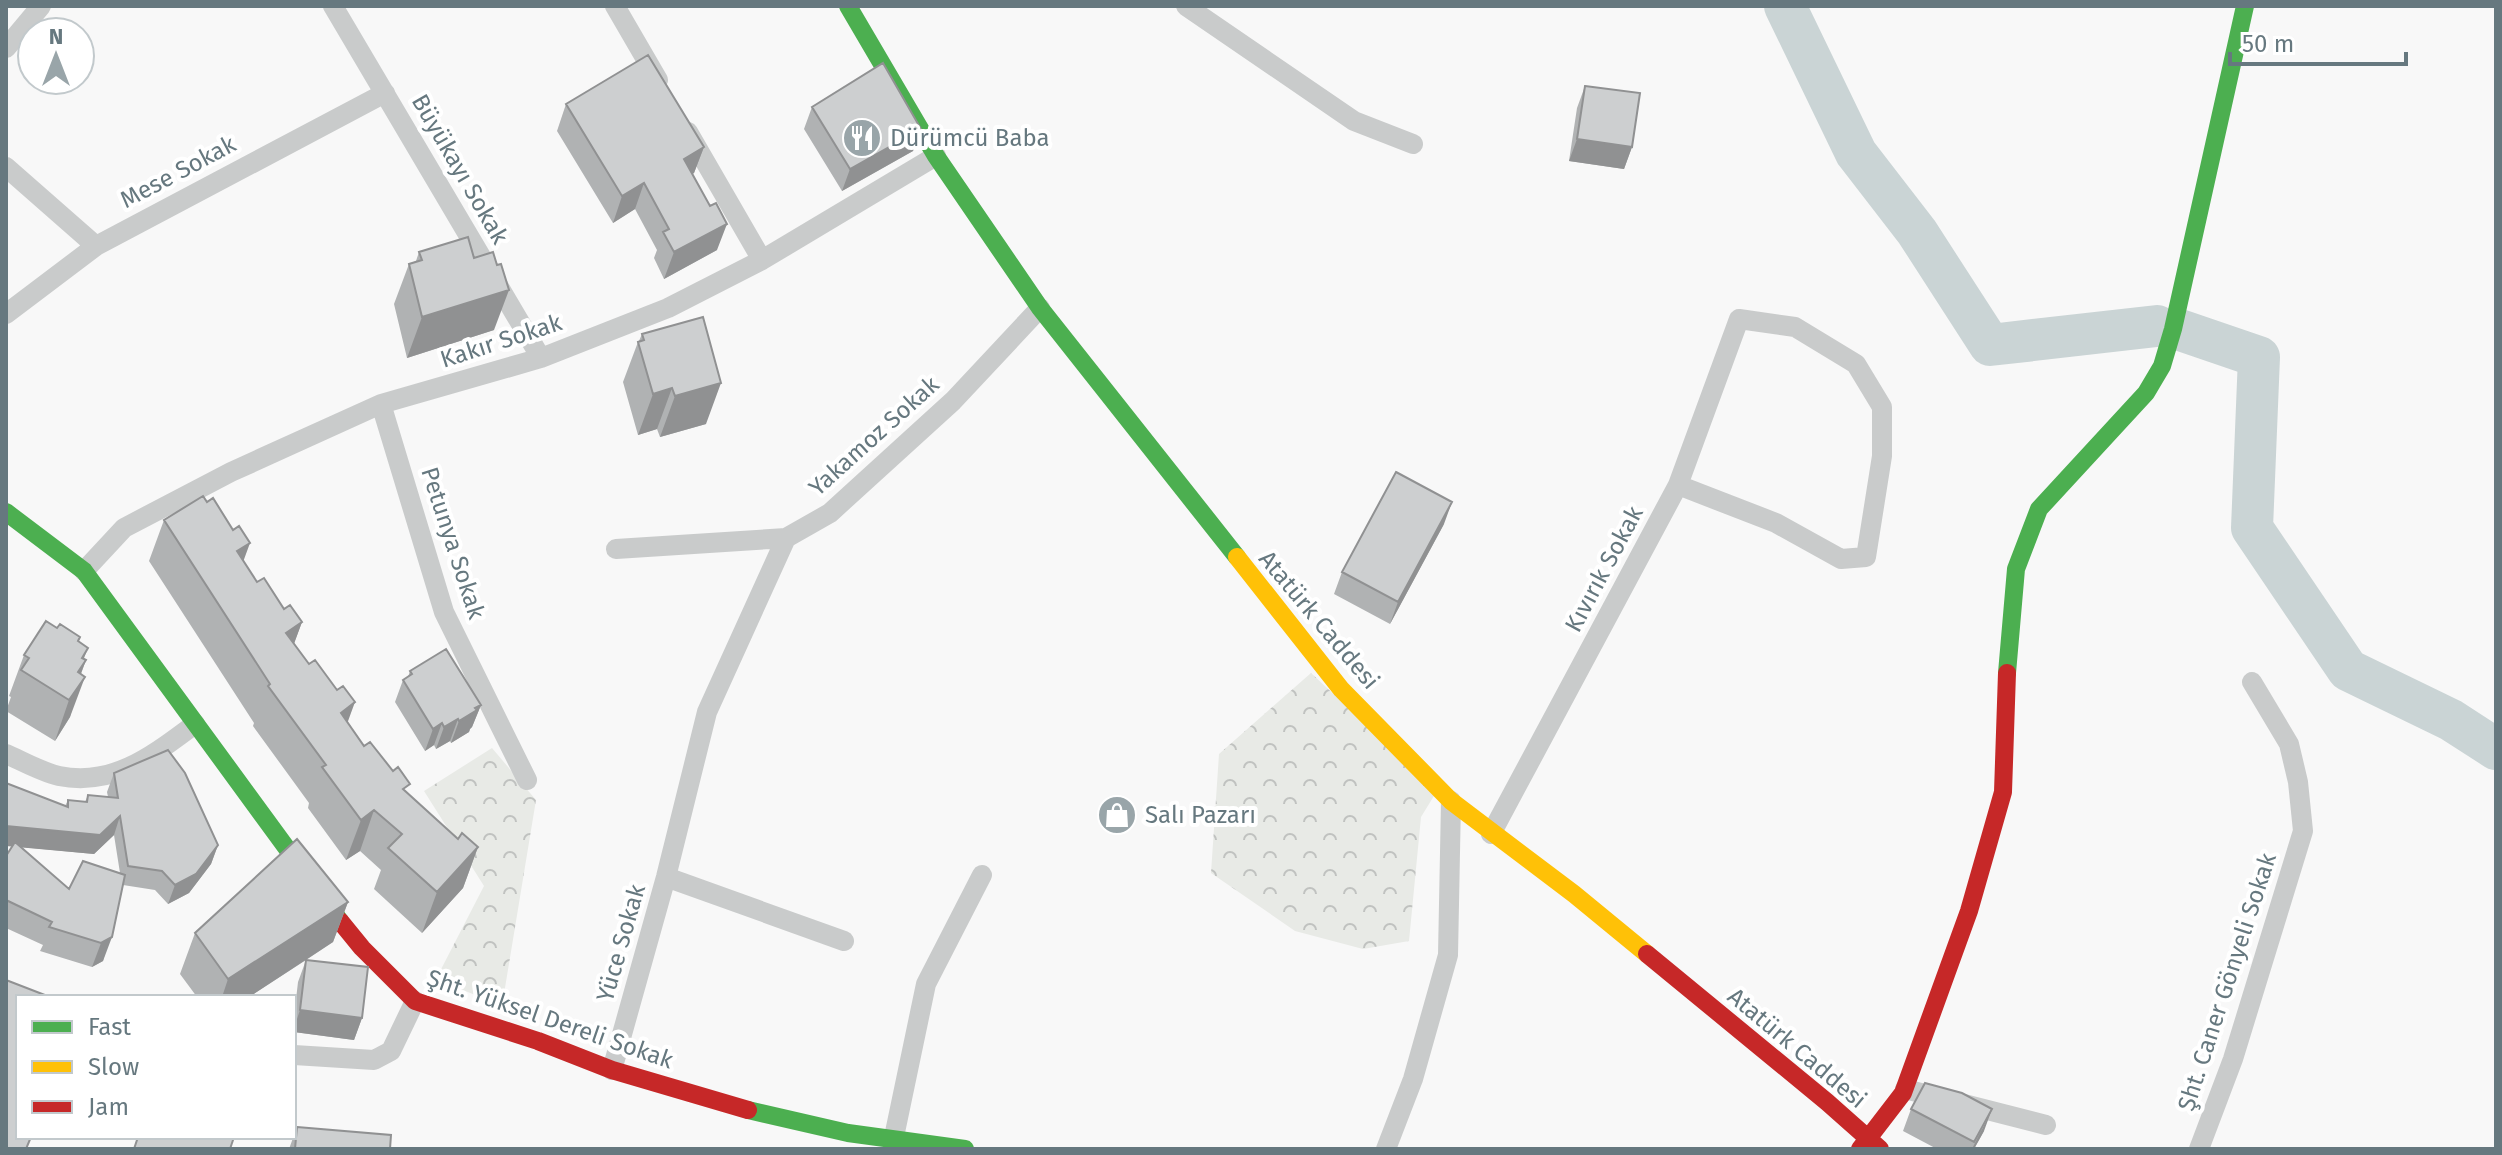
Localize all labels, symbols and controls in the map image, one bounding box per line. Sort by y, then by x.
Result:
north arrow [16,16,96,96]
scale bar [2230,16,2406,66]
text: N [49,23,63,50]
text: 50 m [2242,30,2294,58]
street label: Büyükayı Sokak [406,89,515,249]
restaurant icon: Dürümcü Baba [841,117,883,159]
place label: Dürümcü Baba [890,124,1050,152]
street label: Mese Sokak [115,130,241,214]
street label: Kakır Sokak [437,308,566,374]
street label: Yakamoz Sokak [803,370,945,502]
street label: Petunya Sokak [415,464,491,623]
street label: Kıvırık Sokak [1559,501,1649,637]
street label: Atatürk Caddesi [1253,545,1385,695]
shop icon: Salı Pazarı [1096,794,1138,836]
place label: Salı Pazarı [1145,801,1256,829]
street label: Şht. Caner Gönyeli Sokak [2172,849,2282,1114]
street label: Yüce Sokak [591,880,651,1005]
street label: Şht. Yüksel Dereli Sokak [423,964,677,1075]
street label: Atatürk Caddesi [1722,982,1872,1114]
legend [16,995,296,1139]
text: Fast [88,1013,131,1041]
text: Slow [88,1053,139,1081]
text: Jam [88,1093,129,1121]

